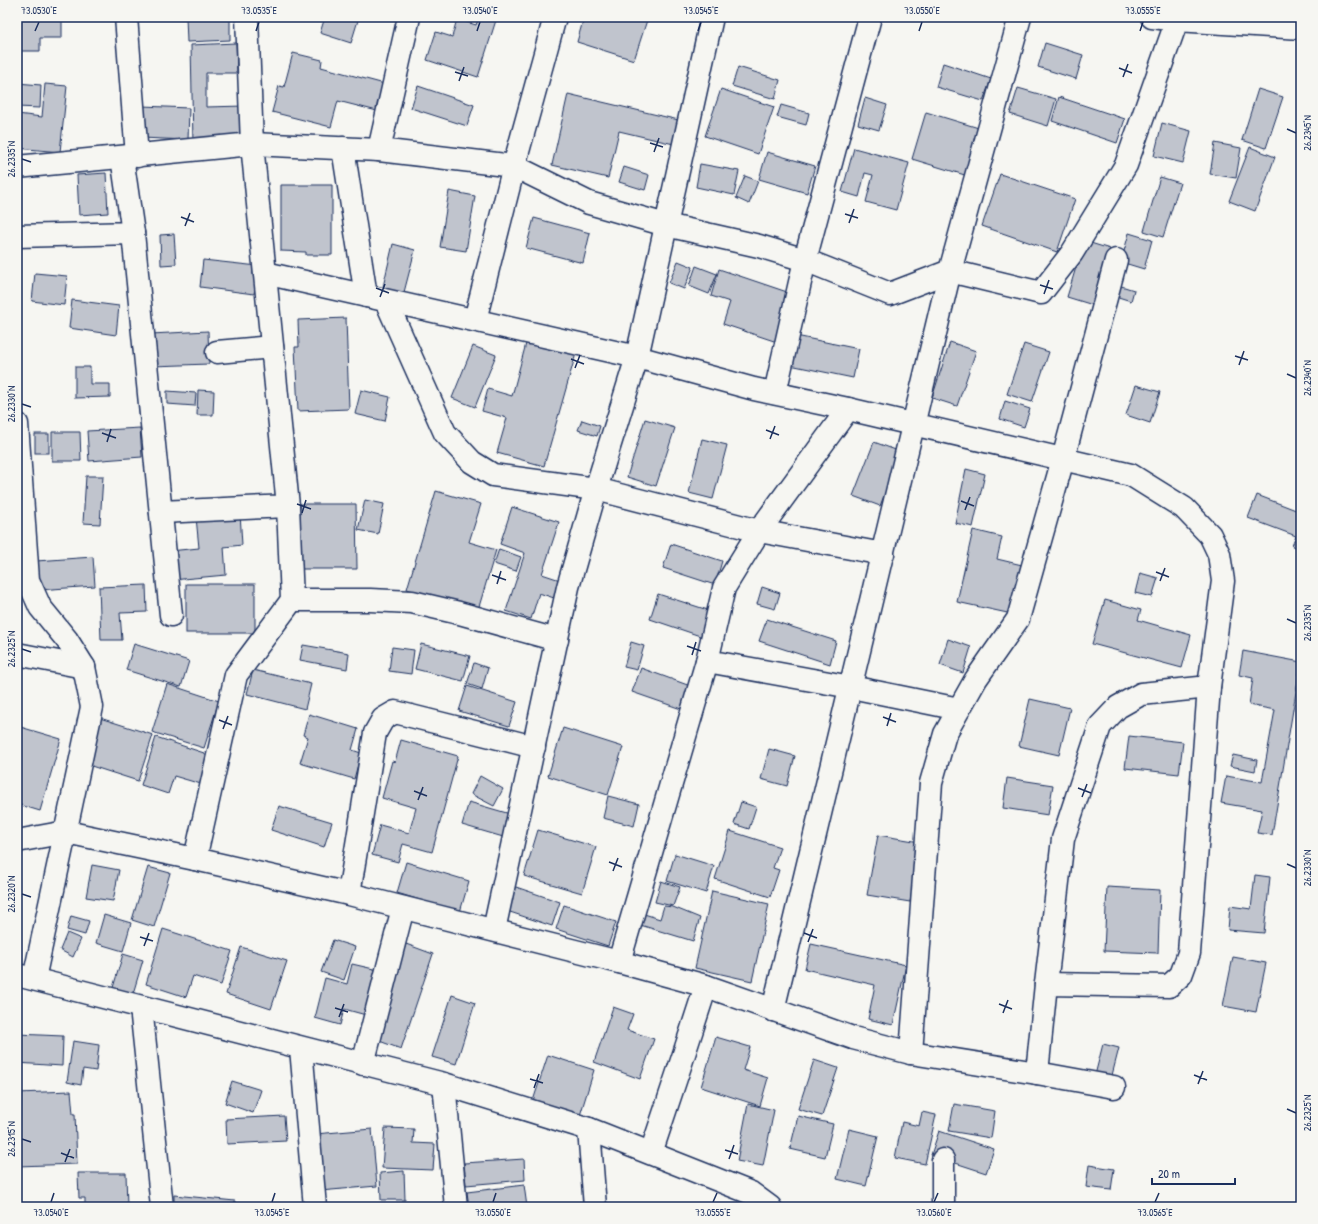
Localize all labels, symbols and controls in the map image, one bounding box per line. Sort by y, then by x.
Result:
text: 73.0530°E [21,4,58,17]
text: 73.0535°E [241,4,277,17]
text: 73.0540°E [462,4,498,17]
text: 73.0545°E [684,4,719,17]
text: 73.0550°E [904,4,940,17]
text: 73.0555°E [1125,4,1161,17]
text: 26.2345°N [1301,115,1314,151]
text: 26.2335°N [5,141,18,177]
text: 26.2340°N [1301,360,1314,396]
text: 26.2330°N [5,386,18,422]
text: 26.2335°N [1301,605,1314,641]
text: 26.2325°N [5,631,18,667]
text: 26.2330°N [1301,850,1314,886]
text: 26.2320°N [5,876,18,912]
text: 26.2325°N [1301,1095,1314,1131]
text: 26.2315°N [5,1121,18,1157]
scale bar [1152,1160,1235,1186]
text: 20 m [1158,1165,1180,1182]
text: 73.0540°E [33,1206,69,1219]
text: 73.0545°E [255,1206,290,1219]
text: 73.0550°E [475,1206,511,1219]
text: 73.0555°E [695,1206,731,1219]
text: 73.0560°E [916,1206,952,1219]
text: 73.0565°E [1137,1206,1173,1219]

